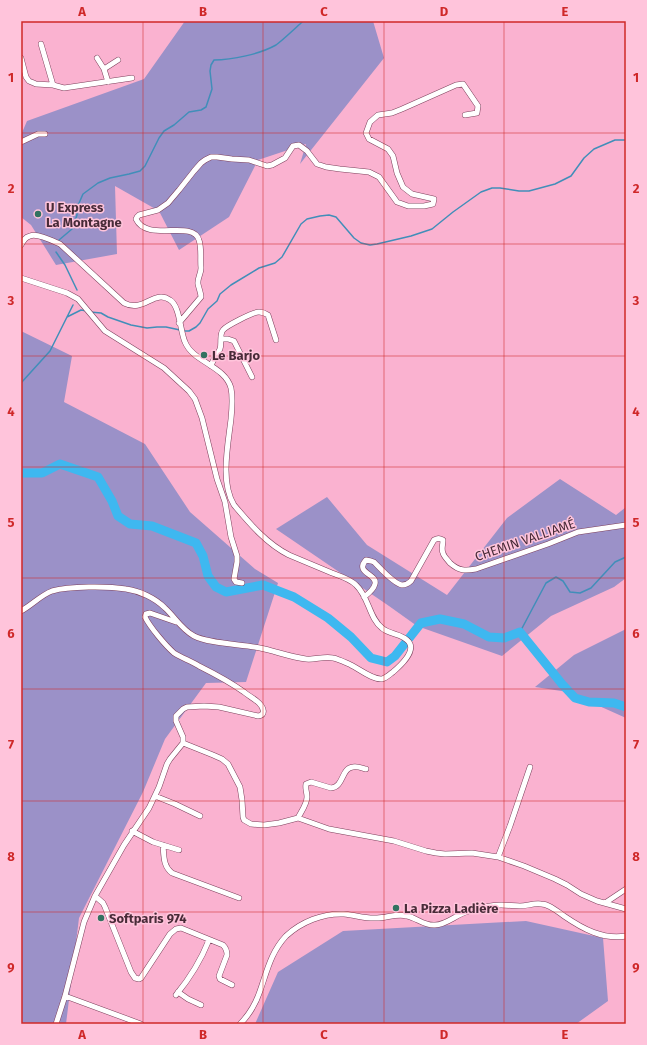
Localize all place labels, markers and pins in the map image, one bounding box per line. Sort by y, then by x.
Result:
place label: U Express La Montagne [46,200,122,230]
marker: U Express La Montagne [33,209,43,219]
place label: Le Barjo [212,348,260,363]
marker: Le Barjo [199,350,209,360]
place label: La Pizza Ladière [404,901,498,916]
marker: La Pizza Ladière [391,903,401,913]
place label: Softparis 974 [109,911,187,926]
marker: Softparis 974 [96,913,106,923]

